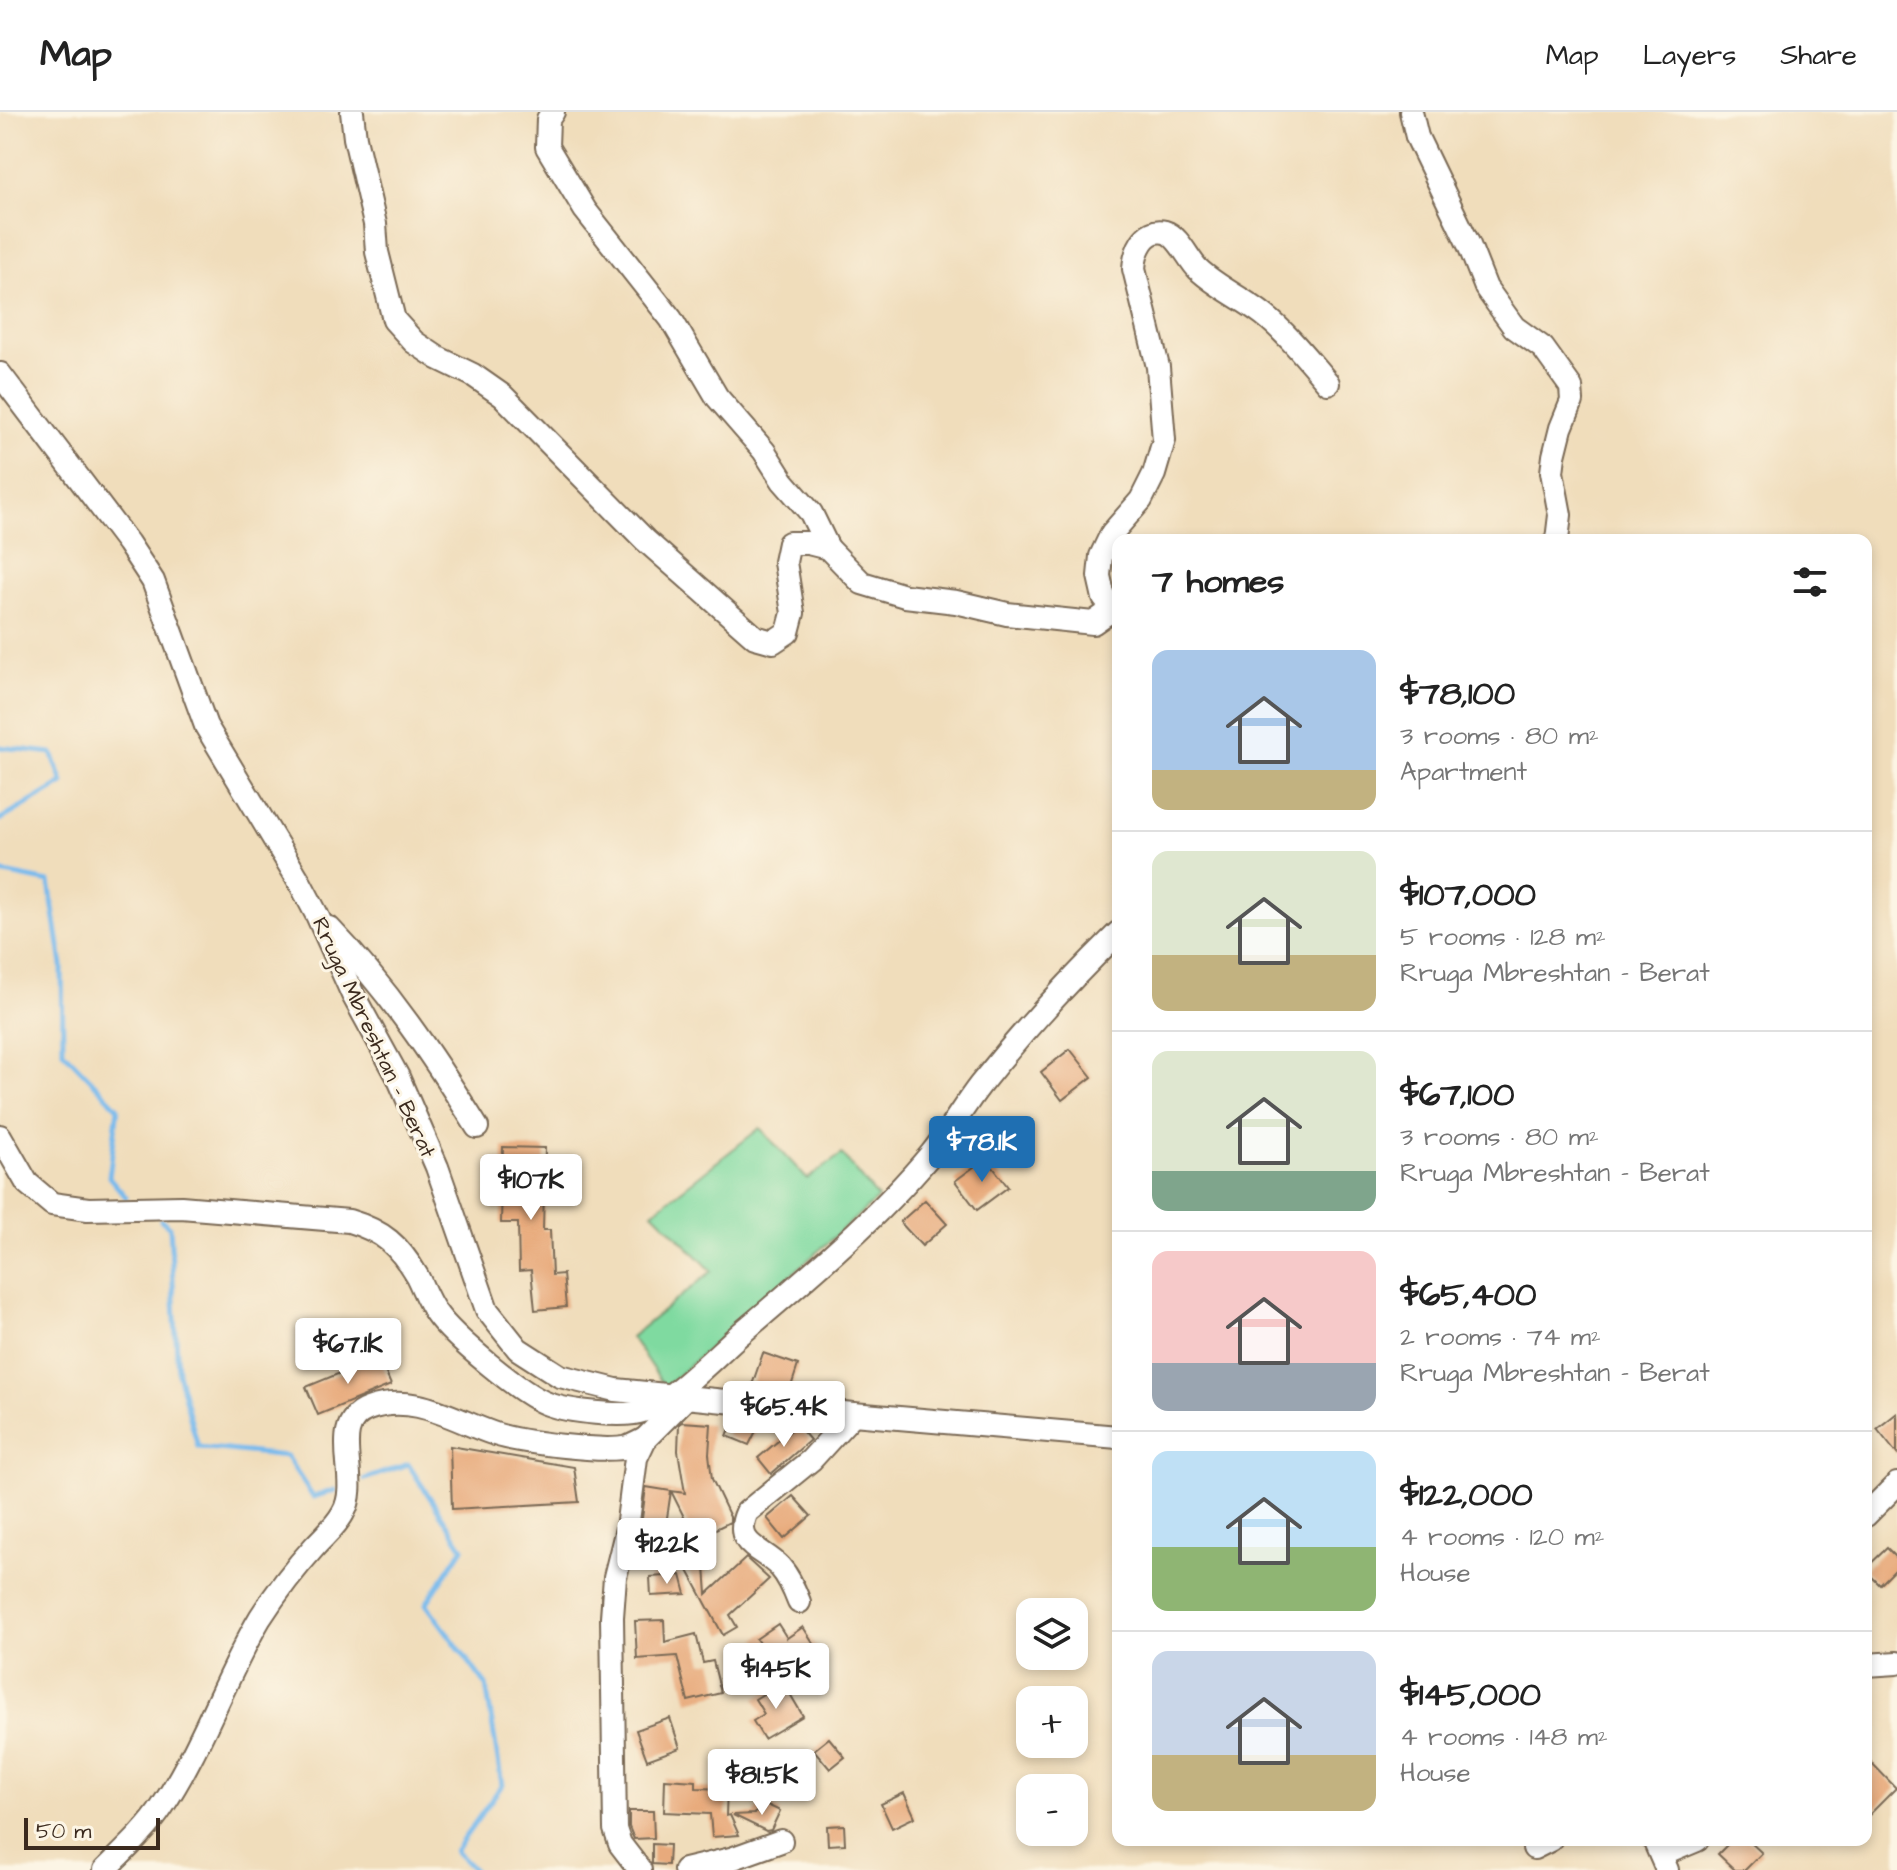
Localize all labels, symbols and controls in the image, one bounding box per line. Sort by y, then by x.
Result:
text: Map [40,29,112,81]
text: Map [1546,36,1599,75]
text: Layers [1643,36,1736,75]
text: Share [1780,36,1857,75]
text: 7 homes [1152,558,1284,606]
icon: filters [1788,560,1832,604]
text: $78,100 [1400,670,1515,718]
icon: home [1216,682,1312,778]
text: 3 rooms · 80 m² [1400,718,1599,754]
text: Apartment [1400,754,1527,790]
text: $107,000 [1400,871,1536,919]
icon: home [1216,883,1312,979]
street label: Rruga Mbreshtan - Berat [303,912,443,1164]
text: 5 rooms · 128 m² [1400,919,1606,955]
text: Rruga Mbreshtan - Berat [1400,955,1710,991]
text: $67,100 [1400,1071,1514,1119]
icon: home [1216,1083,1312,1179]
pin: $78.1K [917,1116,1047,1184]
text: 3 rooms · 80 m² [1400,1119,1599,1155]
text: $78.1K [947,1124,1017,1160]
pin: $107K [475,1154,587,1222]
text: Rruga Mbreshtan - Berat [1400,1155,1710,1191]
text: $107K [498,1162,564,1198]
text: $65,400 [1400,1271,1536,1319]
icon: home [1216,1283,1312,1379]
pin: $67.1K [283,1318,413,1386]
text: 2 rooms · 74 m² [1400,1319,1601,1355]
text: $67.1K [313,1326,383,1362]
text: Rruga Mbreshtan - Berat [1400,1355,1710,1391]
pin: $65.4K [719,1381,849,1449]
text: $65.4K [741,1389,827,1425]
text: $122,000 [1400,1471,1533,1519]
icon: home [1216,1483,1312,1579]
pin: $122K [611,1518,723,1586]
text: 4 rooms · 120 m² [1400,1519,1604,1555]
text: $122K [635,1526,699,1562]
text: House [1400,1555,1471,1591]
map controls [1016,1598,1088,1846]
button: layers [1016,1598,1088,1670]
pin: $145K [720,1643,832,1711]
text: $145K [741,1651,811,1687]
text: $145,000 [1400,1671,1541,1719]
icon: home [1216,1683,1312,1779]
button: + [1016,1686,1088,1758]
text: 4 rooms · 148 m² [1400,1719,1608,1755]
pin: $81.5K [697,1749,827,1817]
text: House [1400,1755,1471,1791]
text: $81.5K [726,1757,798,1793]
button: − [1016,1774,1088,1846]
scale bar [24,1814,160,1850]
text: 50 m [36,1816,91,1847]

